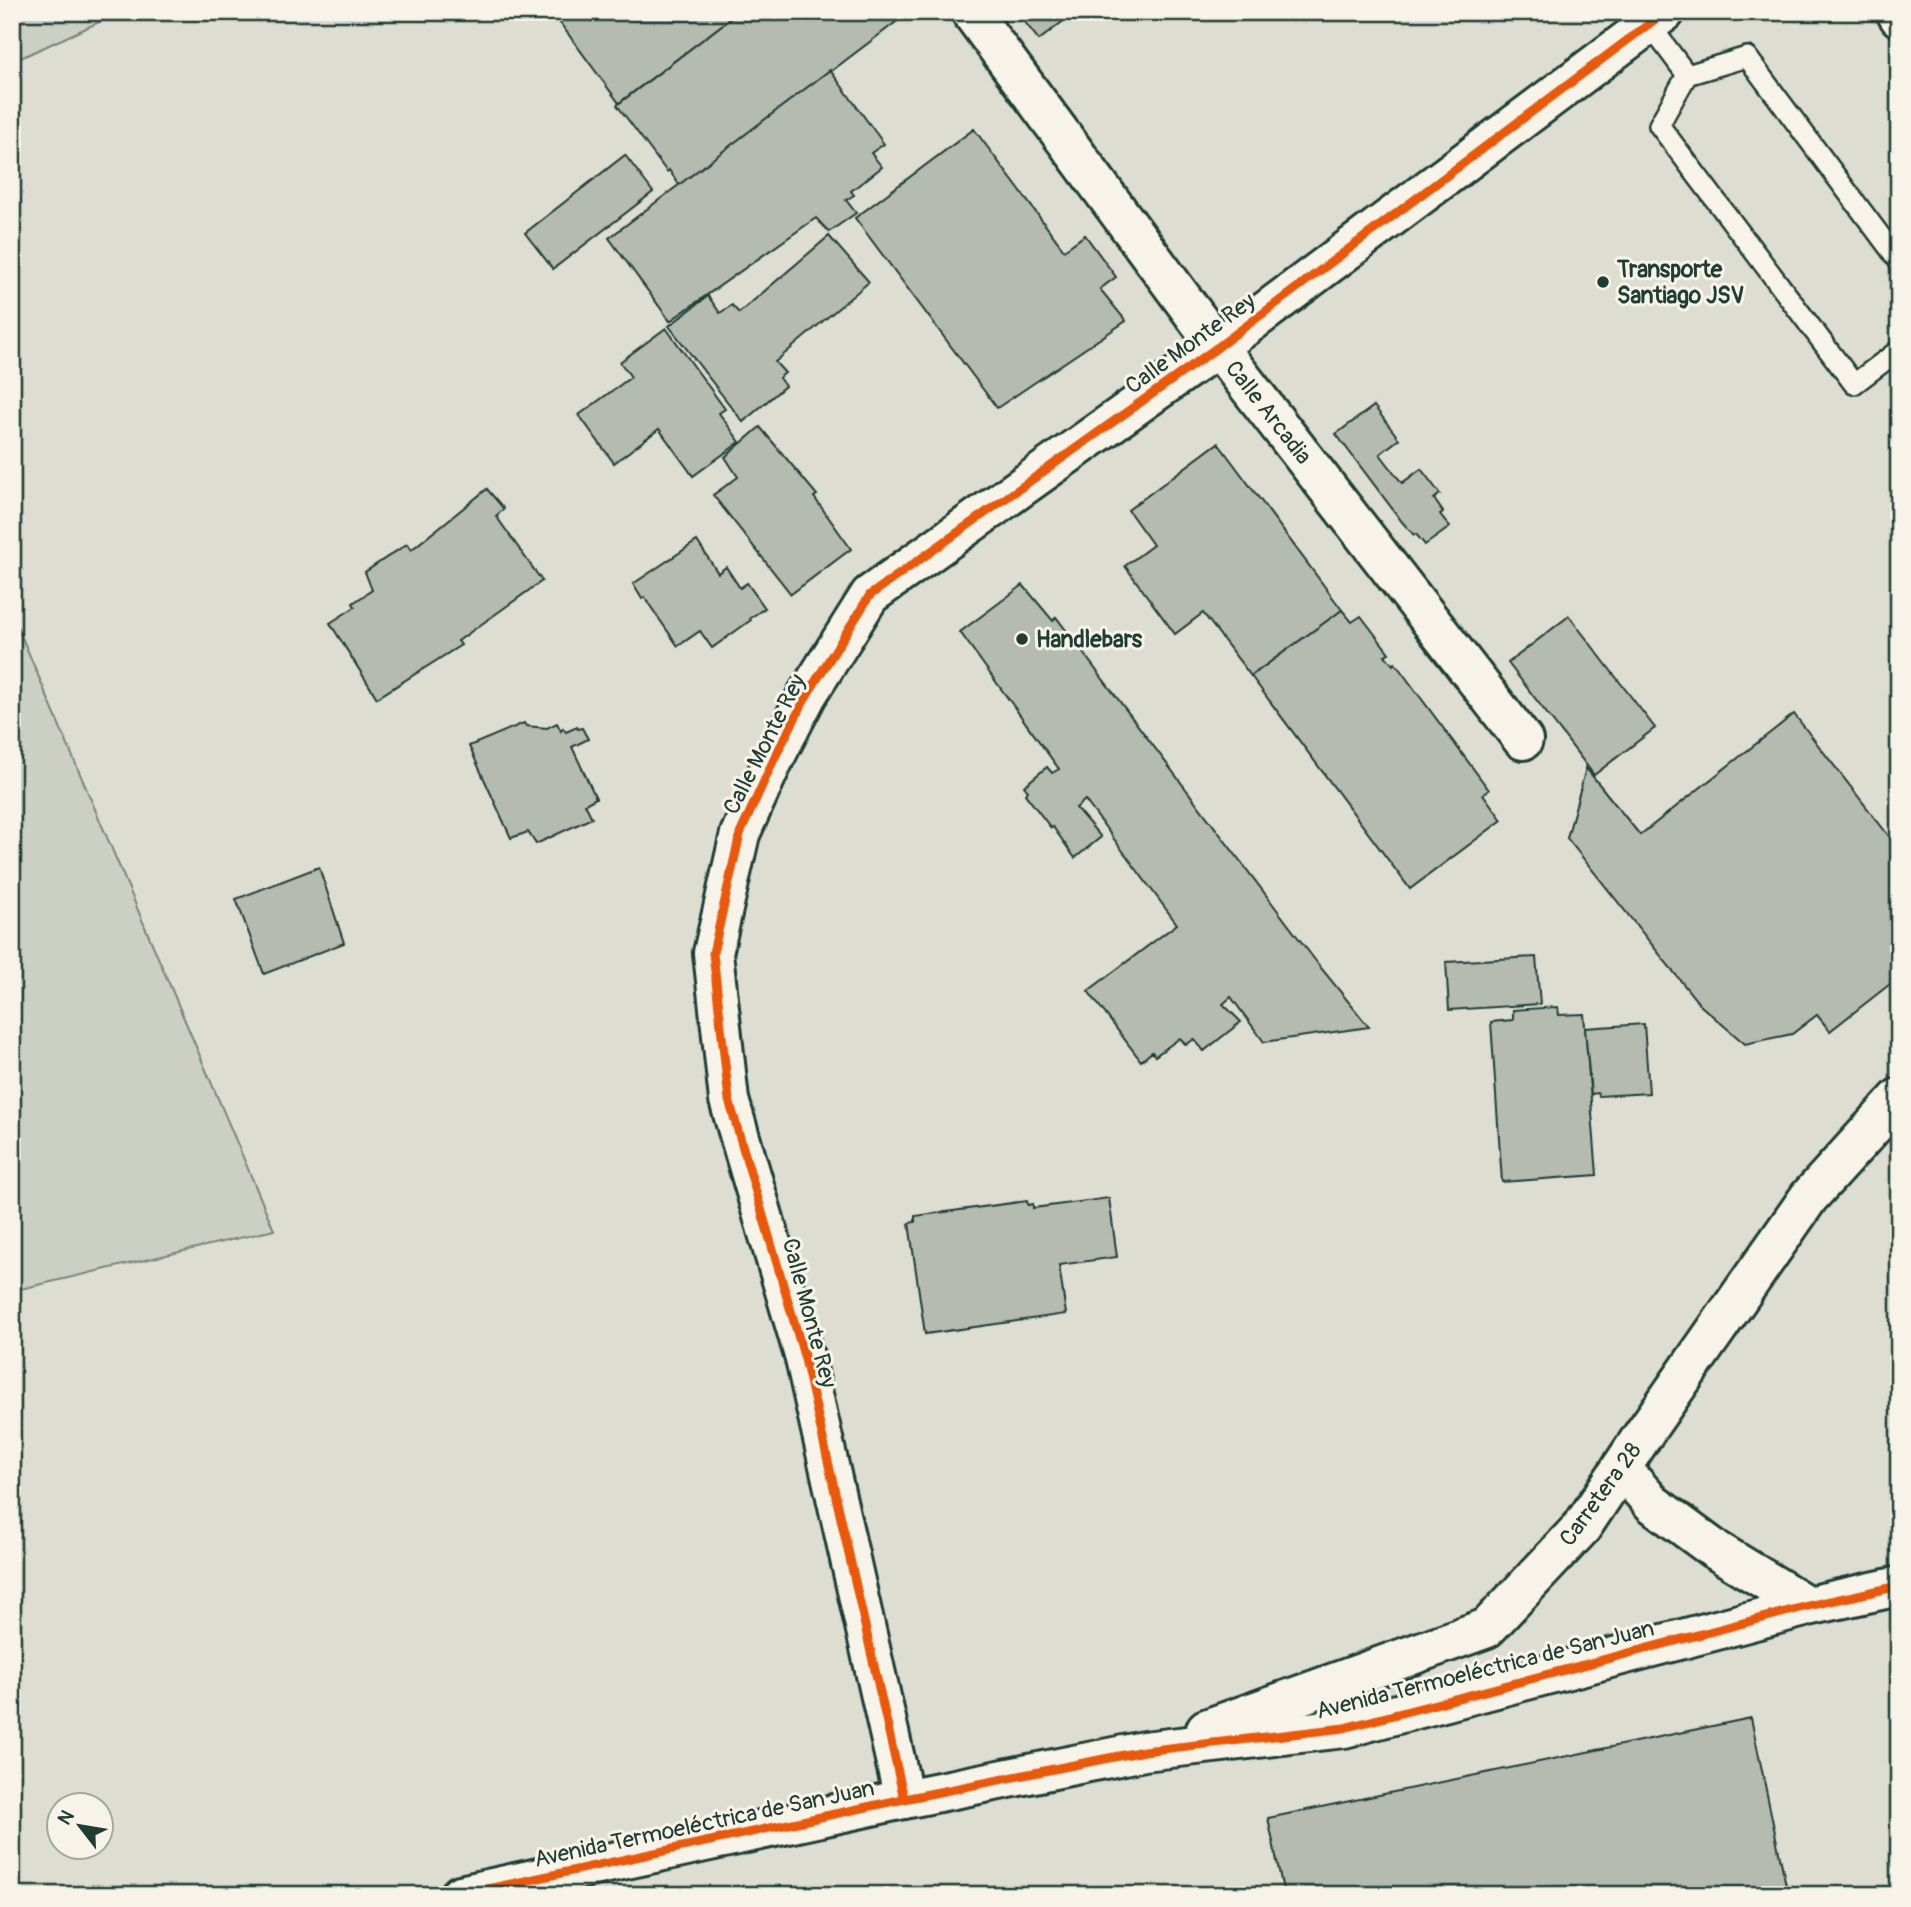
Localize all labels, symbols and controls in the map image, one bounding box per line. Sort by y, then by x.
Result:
place label: Transporte Santiago JSV [1616,255,1744,310]
marker: Transporte Santiago JSV [1595,274,1611,290]
street label: Calle Monte Rey [1120,286,1261,400]
street label: Calle Arcadia [1219,355,1318,470]
place label: Handlebars [1036,625,1143,654]
marker: Handlebars [1014,631,1030,647]
street label: Calle Monte Rey [717,669,812,819]
street label: Calle Monte Rey [776,1235,843,1391]
street label: Carretera 28 [1553,1437,1648,1552]
street label: Avenida Termoeléctrica de San Juan [1313,1613,1657,1726]
street label: Avenida Termoeléctrica de San Juan [531,1773,877,1874]
north arrow [46,1792,116,1862]
text: N [53,1806,80,1829]

